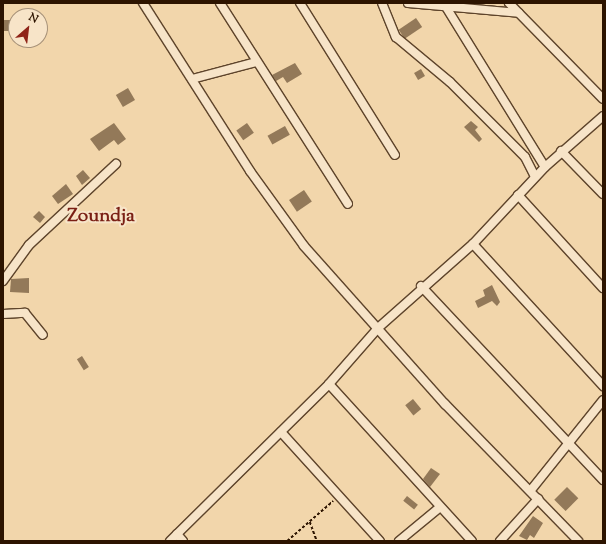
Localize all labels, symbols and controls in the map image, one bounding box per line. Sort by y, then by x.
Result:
north arrow [8,8,48,48]
text: N [26,9,41,27]
district label: Zoundja [67,206,135,228]

